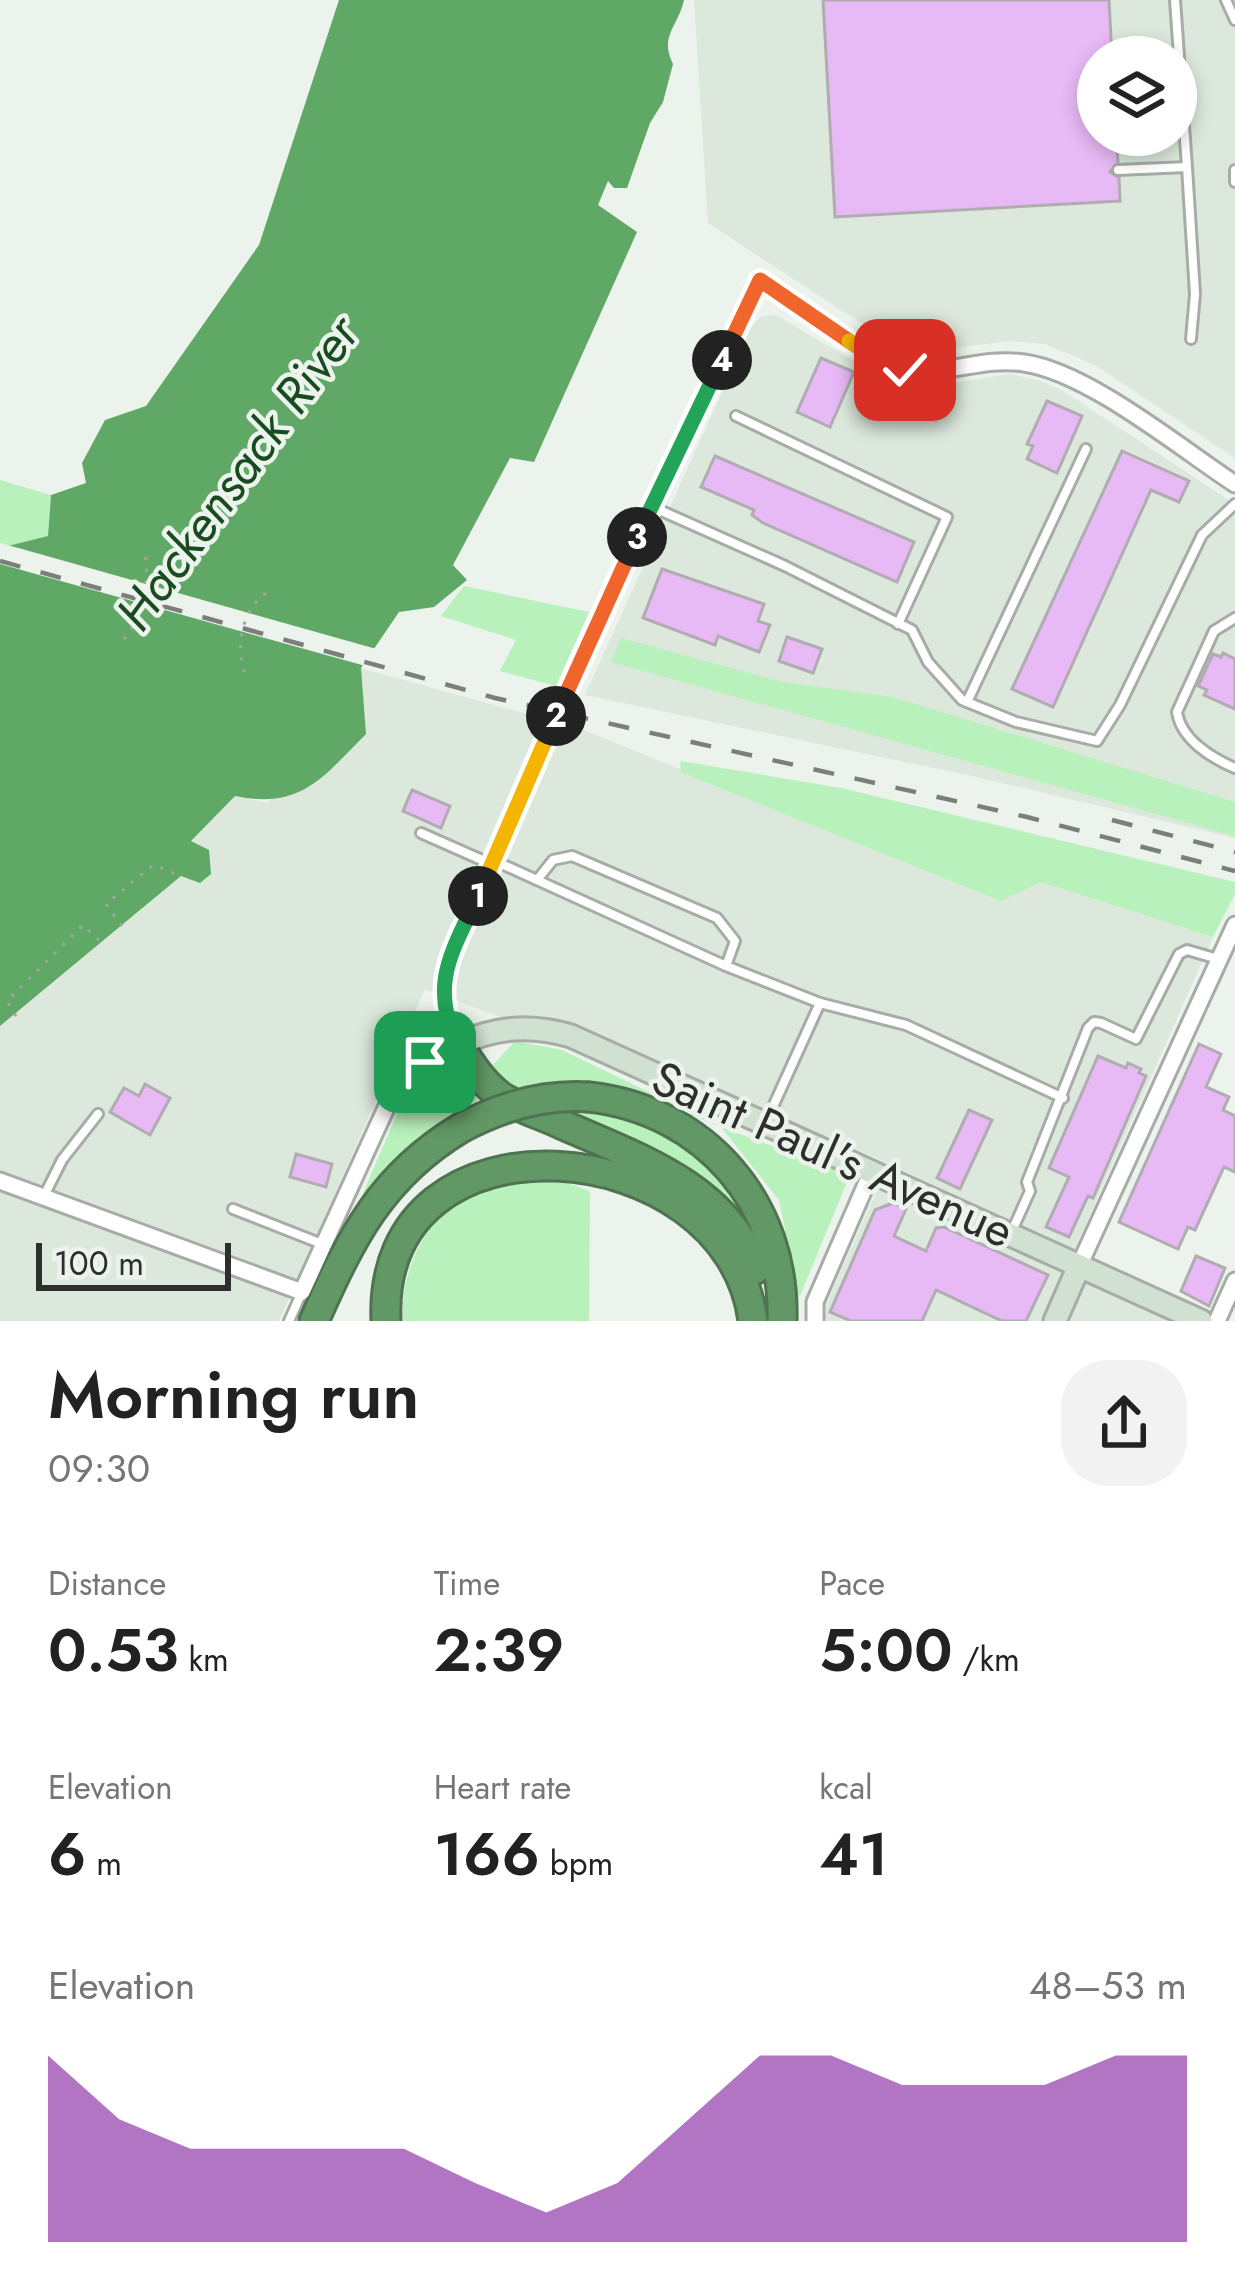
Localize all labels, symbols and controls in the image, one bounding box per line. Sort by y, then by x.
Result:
map controls [1077,36,1197,156]
button: layers [1077,36,1197,156]
water label: Hackensack River [98,298,378,646]
pin [854,319,956,421]
pin: 4 [692,330,752,390]
text: 4 [710,336,734,383]
icon: check [872,337,938,403]
pin: 3 [607,507,667,567]
text: 3 [627,513,647,560]
pin: 2 [526,686,586,746]
text: 2 [545,692,567,739]
pin: 1 [448,866,508,926]
text: 1 [470,872,486,919]
pin [374,1011,476,1113]
icon: arrive [392,1029,458,1095]
street label: Saint Paul's Avenue [641,1044,1025,1265]
scale bar [36,1237,231,1290]
text: 100 m [54,1240,144,1287]
text: Morning run [48,1347,419,1443]
button: share [1061,1360,1187,1486]
text: 09:30 [48,1440,150,1497]
text: Distance [48,1560,166,1607]
text: Time [434,1560,500,1607]
text: Pace [819,1560,885,1607]
text: 0.53 [48,1607,179,1694]
text: 2:39 [434,1607,565,1694]
text: 5:00 [819,1607,953,1694]
text: km [179,1636,229,1683]
text: /km [953,1636,1020,1683]
text: Elevation [48,1764,172,1811]
text: Heart rate [434,1764,571,1811]
text: kcal [819,1764,873,1811]
text: 6 [48,1811,86,1898]
text: 166 [434,1811,540,1898]
text: 41 [819,1811,889,1898]
text: m [86,1840,122,1887]
text: bpm [540,1840,613,1887]
text: Elevation [48,1957,195,2014]
text: 48–53 m [1029,1957,1187,2014]

